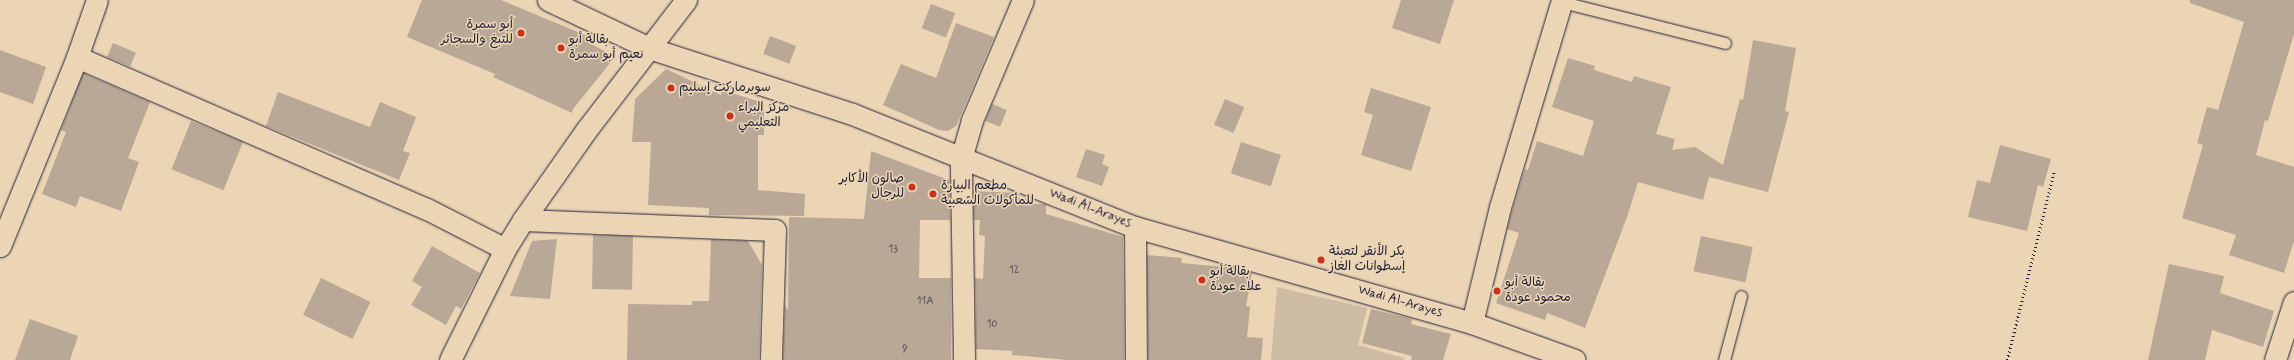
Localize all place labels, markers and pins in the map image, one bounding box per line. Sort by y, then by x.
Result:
place label: أبو سمرة للتبغ والسجائر [441,18,513,49]
marker: أبو سمرة للتبغ والسجائر [516,28,526,38]
place label: بقالة أبو نعيم أبو سمرة [569,33,644,64]
marker: بقالة أبو نعيم أبو سمرة [556,43,566,53]
place label: سوبرماركت إسليم [679,80,771,96]
marker: سوبرماركت إسليم [666,83,676,93]
place label: مركز البراء التعليمي [738,101,789,132]
marker: مركز البراء التعليمي [725,111,735,121]
place label: صالون الأكابر للرجال [839,172,904,203]
place label: مطعم البيارة للمأكولات الشعبية [941,179,1034,210]
marker: صالون الأكابر للرجال [907,182,917,192]
marker: مطعم البيارة للمأكولات الشعبية [928,189,938,199]
place label: بكر الأنقر لتعبئة إسطوانات الغاز [1329,245,1405,276]
marker: بكر الأنقر لتعبئة إسطوانات الغاز [1316,255,1326,265]
place label: بقالة أبو علاء عودة [1210,265,1261,296]
marker: بقالة أبو علاء عودة [1197,275,1207,285]
place label: بقالة أبو محمود عودة [1505,276,1571,307]
marker: بقالة أبو محمود عودة [1492,286,1502,296]

